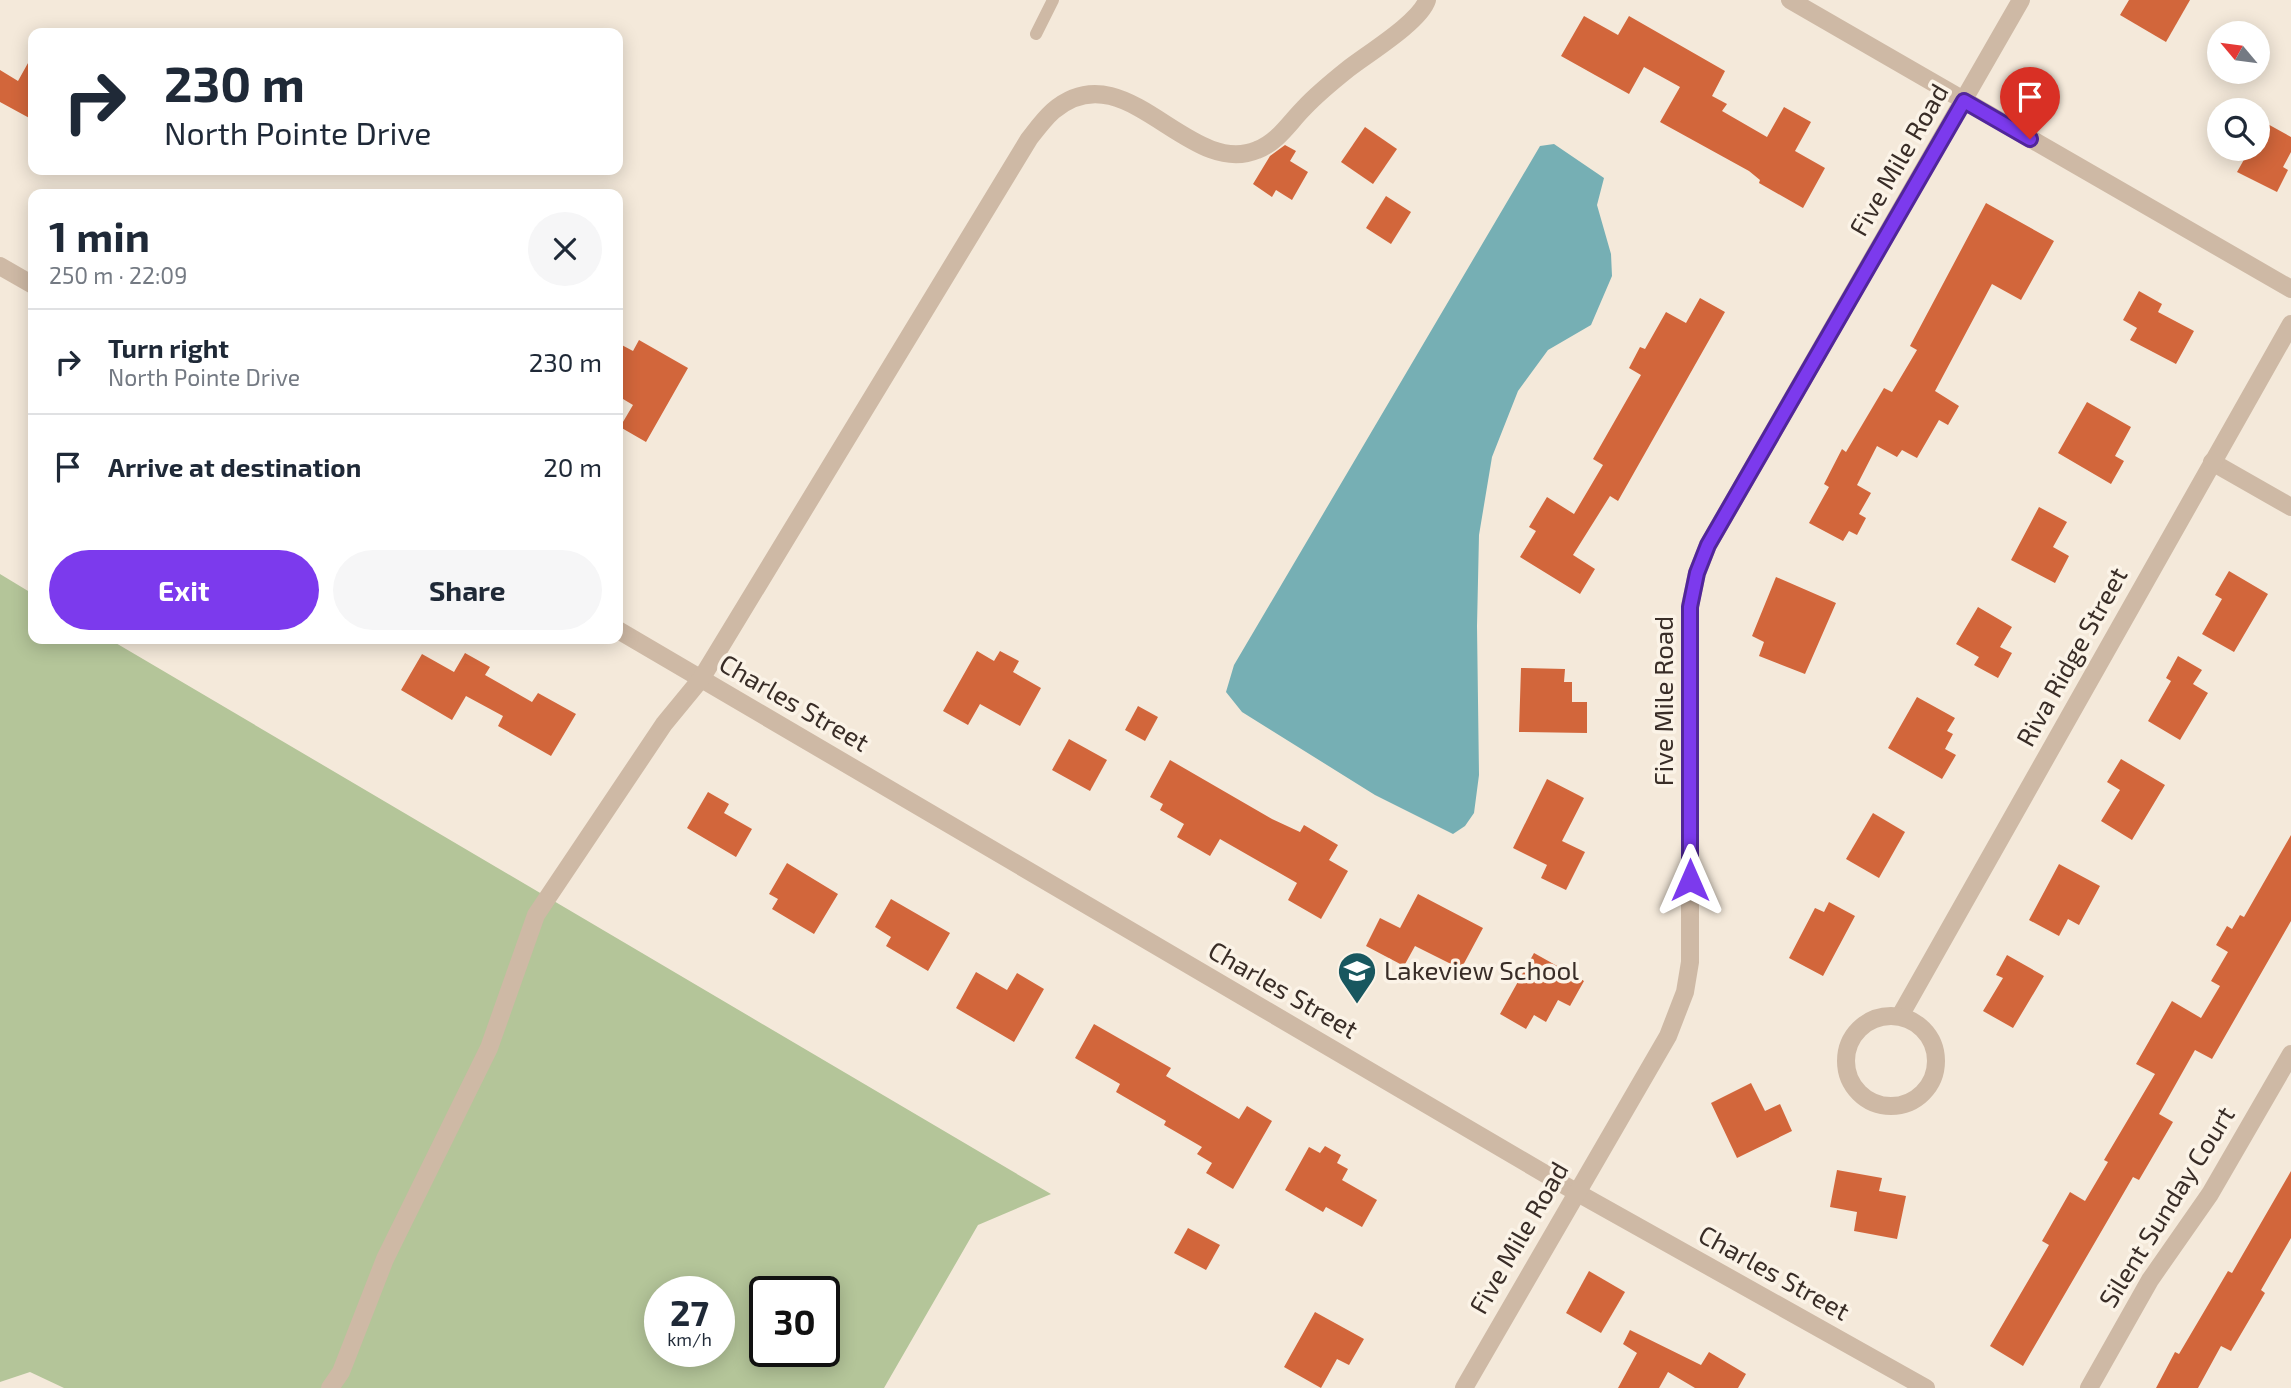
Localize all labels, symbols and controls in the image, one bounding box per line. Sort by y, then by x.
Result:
north arrow [2207,21,2270,84]
map controls [2207,21,2270,161]
text: 230 m [164,53,305,112]
icon: right [49,56,140,147]
pin [2000,67,2060,139]
street label: Five Mile Road [1842,78,1954,241]
icon: arrive [2011,78,2049,116]
button: search [2207,98,2270,161]
text: North Pointe Drive [164,113,431,151]
text: 1 min [49,210,150,260]
button: close [528,212,602,286]
text: 250 m · 22:09 [49,261,187,289]
text: Turn right [108,332,229,363]
icon: right [49,343,87,381]
text: 230 m [529,346,602,377]
text: North Pointe Drive [108,363,300,391]
icon: arrive [49,448,87,486]
text: Arrive at destination [108,451,361,482]
text: 20 m [543,451,602,482]
button: Exit [49,550,319,630]
button: Share [333,550,602,630]
street label: Riva Ridge Street [2009,561,2133,751]
street label: Five Mile Road [1647,616,1678,786]
street label: Charles Street [714,646,875,757]
position arrow [1653,843,1727,917]
street label: Charles Street [1203,933,1364,1044]
school or university icon: Lakeview School [1336,950,1378,1005]
place label: Lakeview School [1384,954,1579,985]
street label: Silent Sunday Court [2091,1100,2240,1312]
street label: Five Mile Road [1462,1156,1574,1319]
street label: Charles Street [1694,1218,1856,1326]
speed limit sign: 30 [749,1276,840,1367]
text: 27 [670,1291,709,1333]
text: km/h [667,1328,712,1350]

